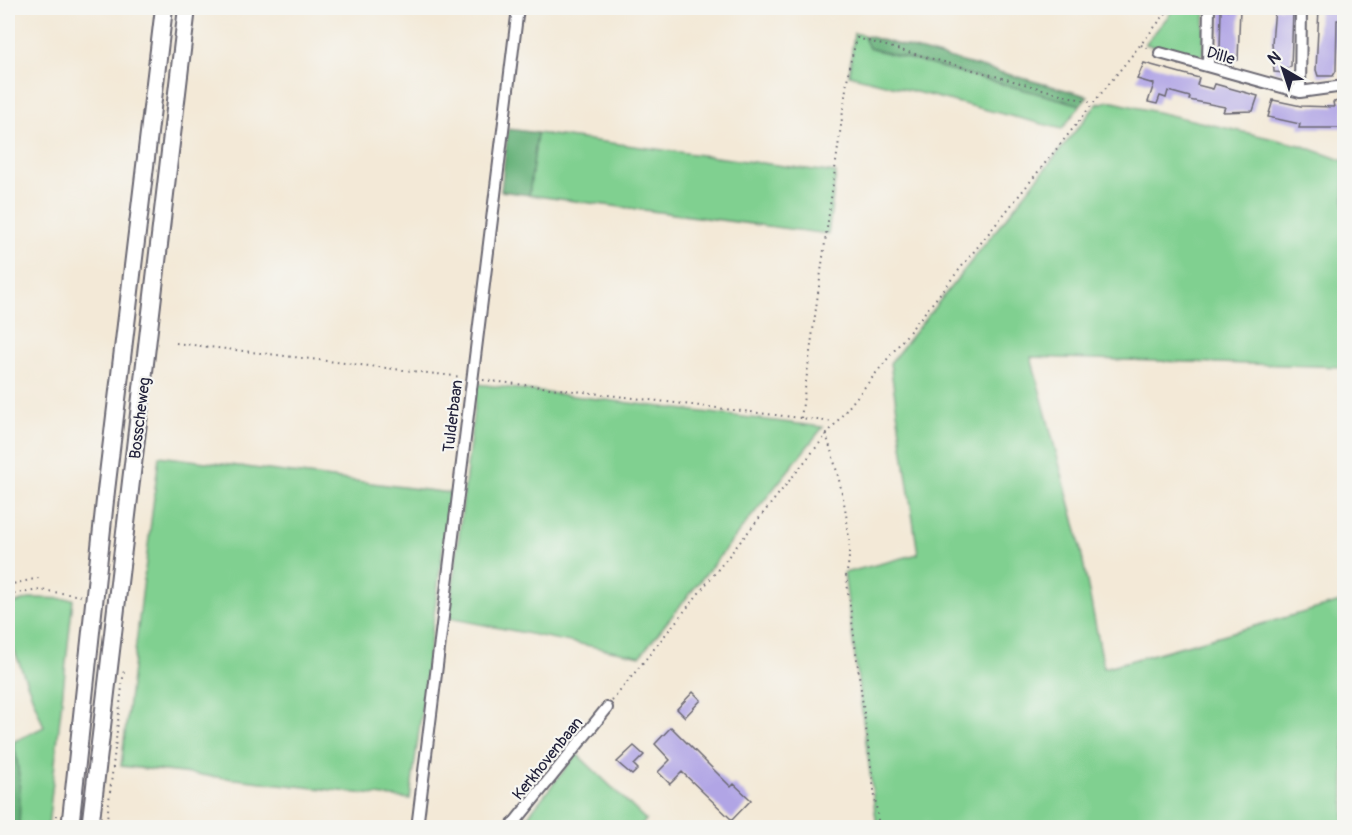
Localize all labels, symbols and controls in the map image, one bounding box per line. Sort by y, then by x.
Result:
north arrow [1253,39,1313,99]
street label: Dille [1204,42,1237,70]
text: N [1264,47,1285,69]
street label: Bosscheweg [125,376,155,460]
street label: Tulderbaan [439,379,467,454]
street label: Kerkhovenbaan [508,713,587,804]

